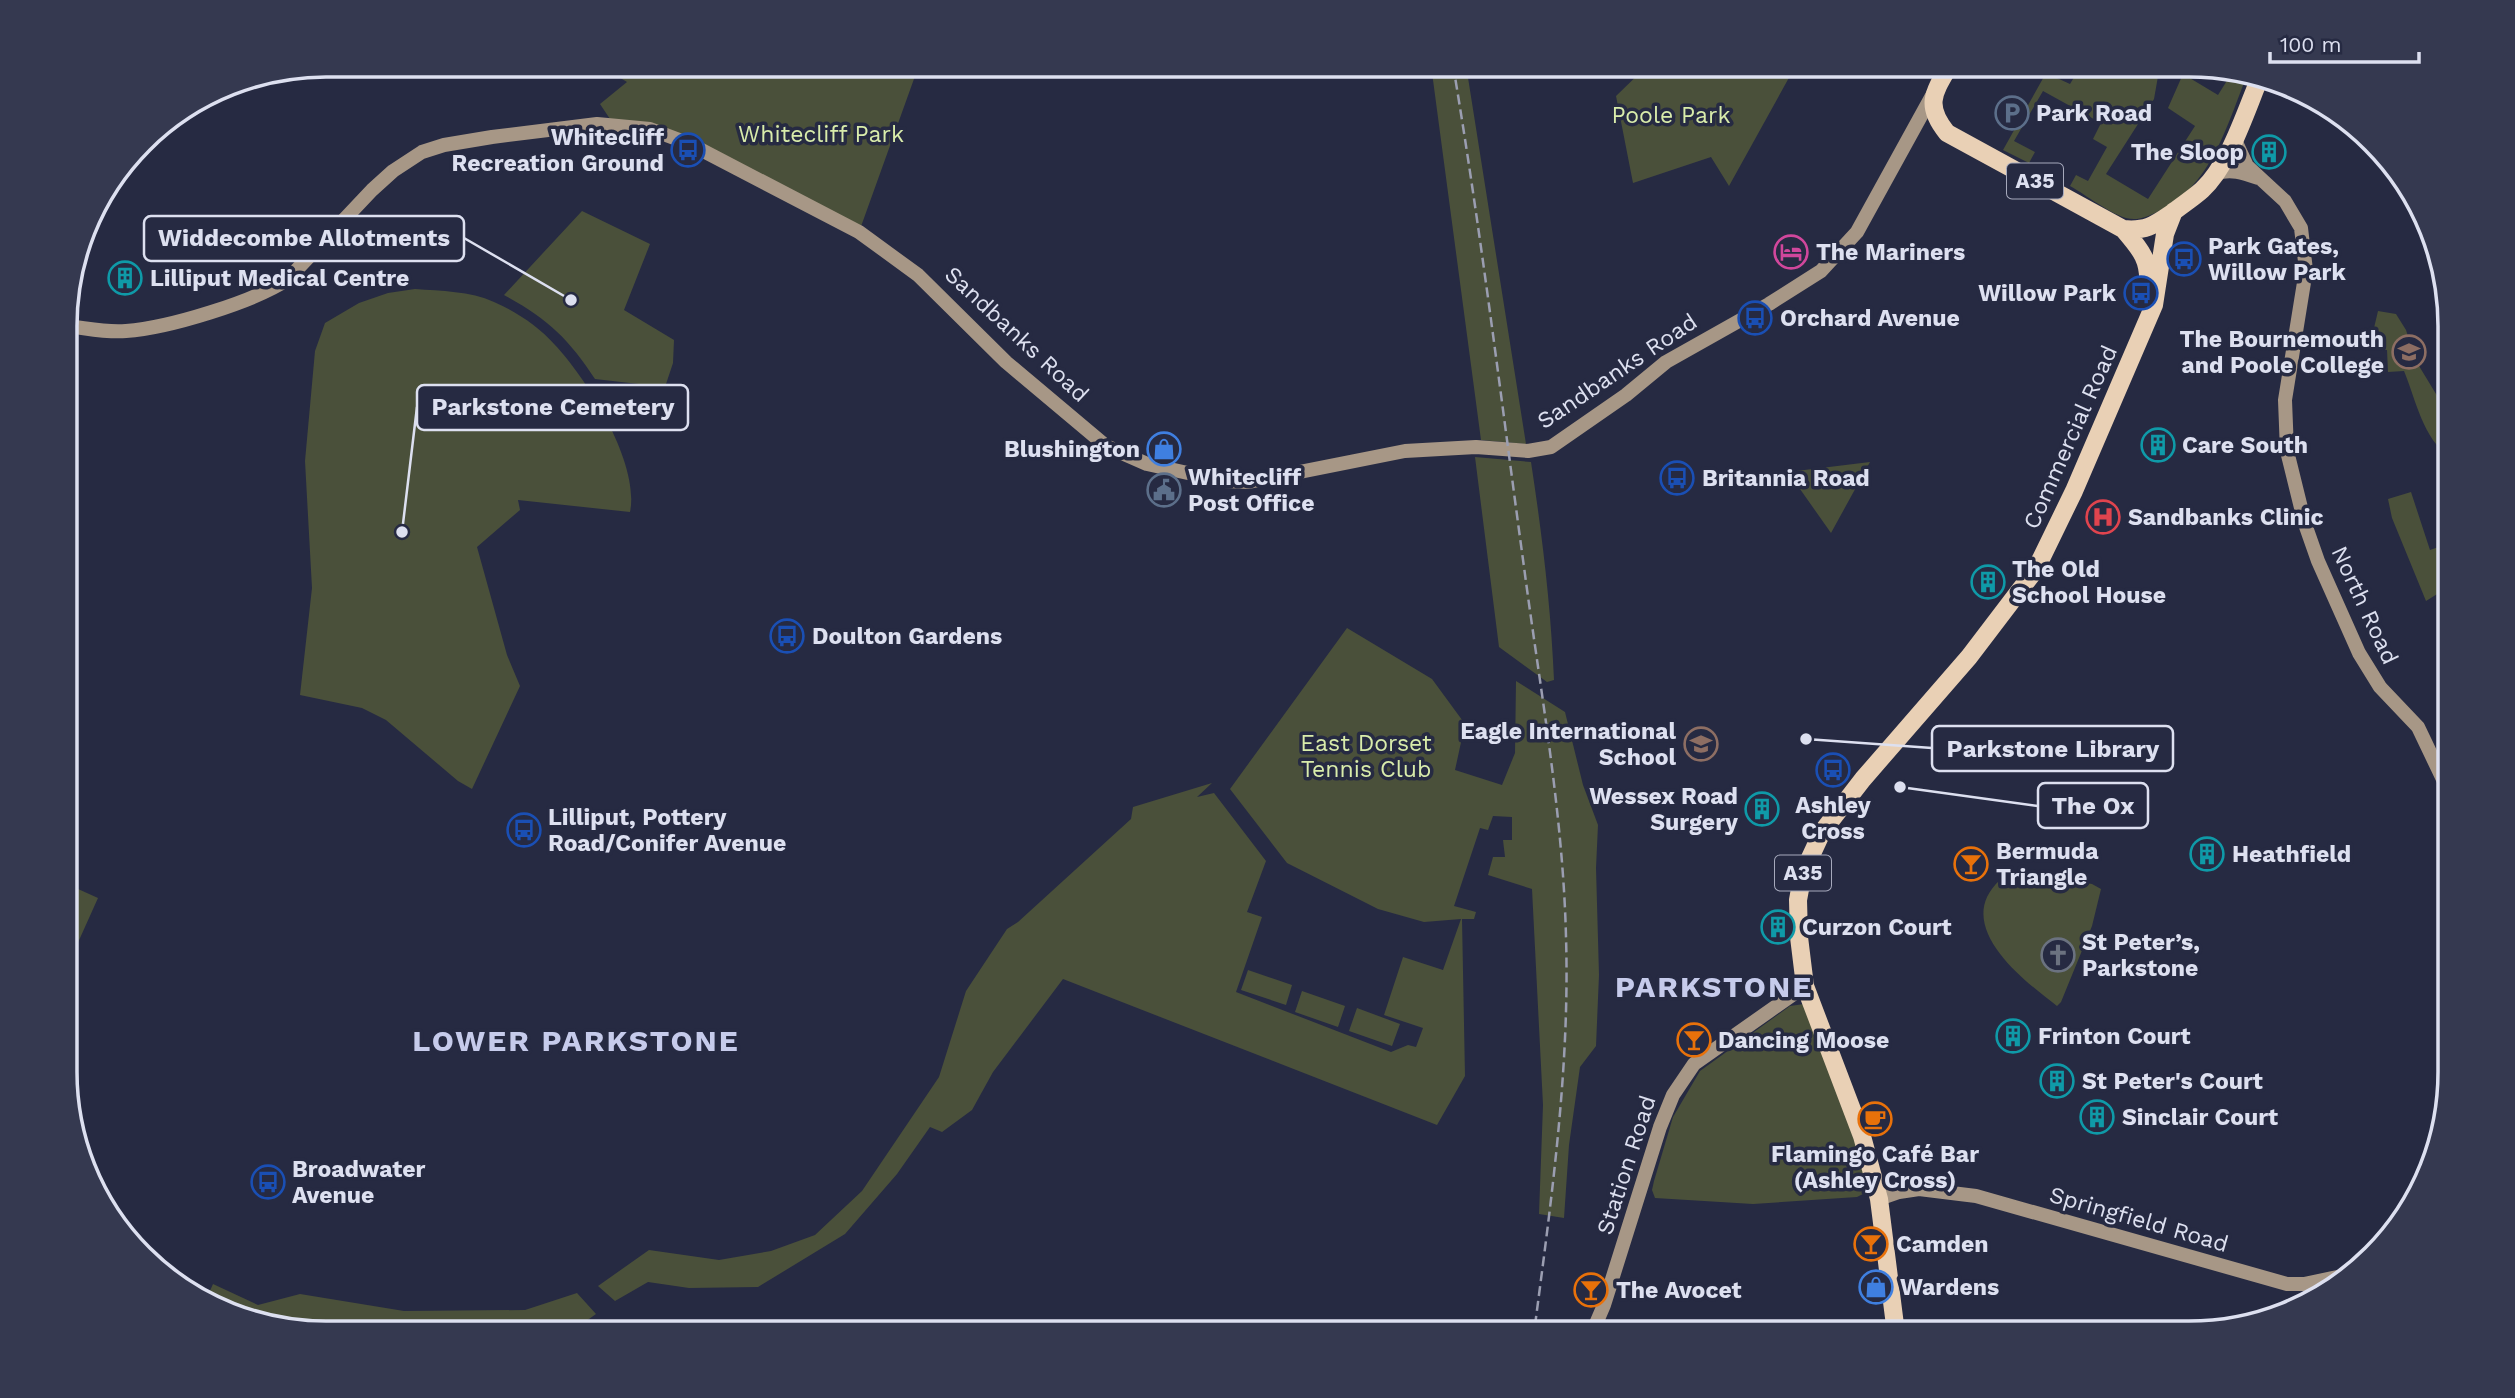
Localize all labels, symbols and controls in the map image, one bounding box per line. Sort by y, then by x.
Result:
scale bar [2270,21,2419,65]
text: 100 m [2280,32,2342,57]
parking icon: Park Road [1993,94,2031,132]
place label: Park Road [2036,100,2152,127]
park label: Poole Park [1611,102,1731,129]
park label: Whitecliff Park [738,121,904,148]
place label: Whitecliff Recreation Ground [452,124,664,177]
bus stop icon: Whitecliff Recreation Ground [669,131,707,169]
building icon: The Sloop [2250,133,2288,171]
place label: The Sloop [2131,139,2244,166]
road number: A35 [2007,164,2063,198]
callout: Widdecombe Allotments [144,216,464,261]
text: Widdecombe Allotments [158,224,450,252]
hotel icon: The Mariners [1772,233,1810,271]
place label: Park Gates, Willow Park [2208,233,2347,286]
place label: The Mariners [1816,239,1965,266]
bus stop icon: Park Gates, Willow Park [2165,240,2203,278]
building icon: Lilliput Medical Centre [106,259,144,297]
street label: Sandbanks Road [939,261,1094,408]
place label: Lilliput Medical Centre [150,265,409,292]
bus stop icon: Willow Park [2122,274,2160,312]
place label: Willow Park [1978,280,2117,307]
bus stop icon: Orchard Avenue [1736,299,1774,337]
place label: Orchard Avenue [1780,305,1960,332]
street label: Sandbanks Road [1532,308,1702,435]
place label: The Bournemouth and Poole College [2180,326,2384,379]
school or university icon: The Bournemouth and Poole College [2390,333,2428,371]
street label: Commercial Road [2018,341,2123,533]
callout: Parkstone Cemetery [417,385,688,430]
text: Parkstone Cemetery [431,393,675,421]
building icon: Care South [2139,426,2177,464]
shop icon: Blushington [1145,430,1183,468]
place label: Care South [2182,432,2308,459]
place label: Blushington [1004,436,1140,463]
bus stop icon: Britannia Road [1658,459,1696,497]
place label: Whitecliff Post Office [1188,464,1314,517]
place label: Britannia Road [1702,465,1870,492]
public building icon: Whitecliff Post Office [1145,471,1183,509]
hospital icon: Sandbanks Clinic [2084,498,2122,536]
place label: Sandbanks Clinic [2128,504,2324,531]
street label: North Road [2325,542,2404,668]
place label: The Old School House [2012,556,2166,609]
building icon: The Old School House [1969,563,2007,601]
bus stop icon: Doulton Gardens [768,617,806,655]
place label: Doulton Gardens [812,623,1002,650]
place label: Eagle International School [1460,718,1676,771]
school or university icon: Eagle International School [1682,725,1720,763]
callout: Parkstone Library [1932,726,2173,771]
park label: East Dorset Tennis Club [1300,730,1432,783]
text: Parkstone Library [1947,735,2160,763]
bus stop icon: Ashley Cross [1814,751,1852,789]
place label: Wessex Road Surgery [1589,783,1738,836]
callout: The Ox [2038,783,2148,828]
building icon: Wessex Road Surgery [1743,790,1781,828]
place label: Ashley Cross [1795,792,1871,845]
text: The Ox [2052,792,2134,820]
place label: Lilliput, Pottery Road/Conifer Avenue [548,804,786,857]
bus stop icon: Lilliput, Pottery Road/Conifer Avenue [505,811,543,849]
building icon: Heathfield [2188,835,2226,873]
place label: Bermuda Triangle [1996,838,2099,891]
place label: Heathfield [2232,841,2351,868]
bar icon: Bermuda Triangle [1952,845,1990,883]
road number: A35 [1775,856,1831,890]
building icon: Curzon Court [1759,908,1797,946]
place label: Curzon Court [1802,914,1952,941]
place label: St Peter’s, Parkstone [2082,929,2200,982]
church icon: St Peter’s, Parkstone [2039,936,2077,974]
district label: PARKSTONE [1615,969,1813,1004]
building icon: Frinton Court [1994,1017,2032,1055]
bar icon: Dancing Moose [1675,1021,1713,1059]
district label: LOWER PARKSTONE [412,1023,740,1058]
place label: Frinton Court [2038,1023,2191,1050]
place label: Dancing Moose [1718,1027,1889,1054]
building icon: St Peter's Court [2038,1062,2076,1100]
place label: St Peter's Court [2082,1068,2263,1095]
street label: Station Road [1591,1092,1662,1238]
building icon: Sinclair Court [2078,1098,2116,1136]
cafe icon: Flamingo Café Bar (Ashley Cross) [1856,1100,1894,1138]
place label: Sinclair Court [2122,1104,2278,1131]
place label: Flamingo Café Bar (Ashley Cross) [1771,1141,1979,1194]
place label: Broadwater Avenue [292,1156,426,1209]
bus stop icon: Broadwater Avenue [249,1163,287,1201]
street label: Springfield Road [2046,1181,2231,1258]
bar icon: Camden [1852,1225,1890,1263]
place label: Camden [1896,1231,1989,1258]
shop icon: Wardens [1857,1268,1895,1306]
bar icon: The Avocet [1572,1271,1610,1309]
place label: Wardens [1900,1274,1999,1301]
place label: The Avocet [1616,1277,1742,1304]

